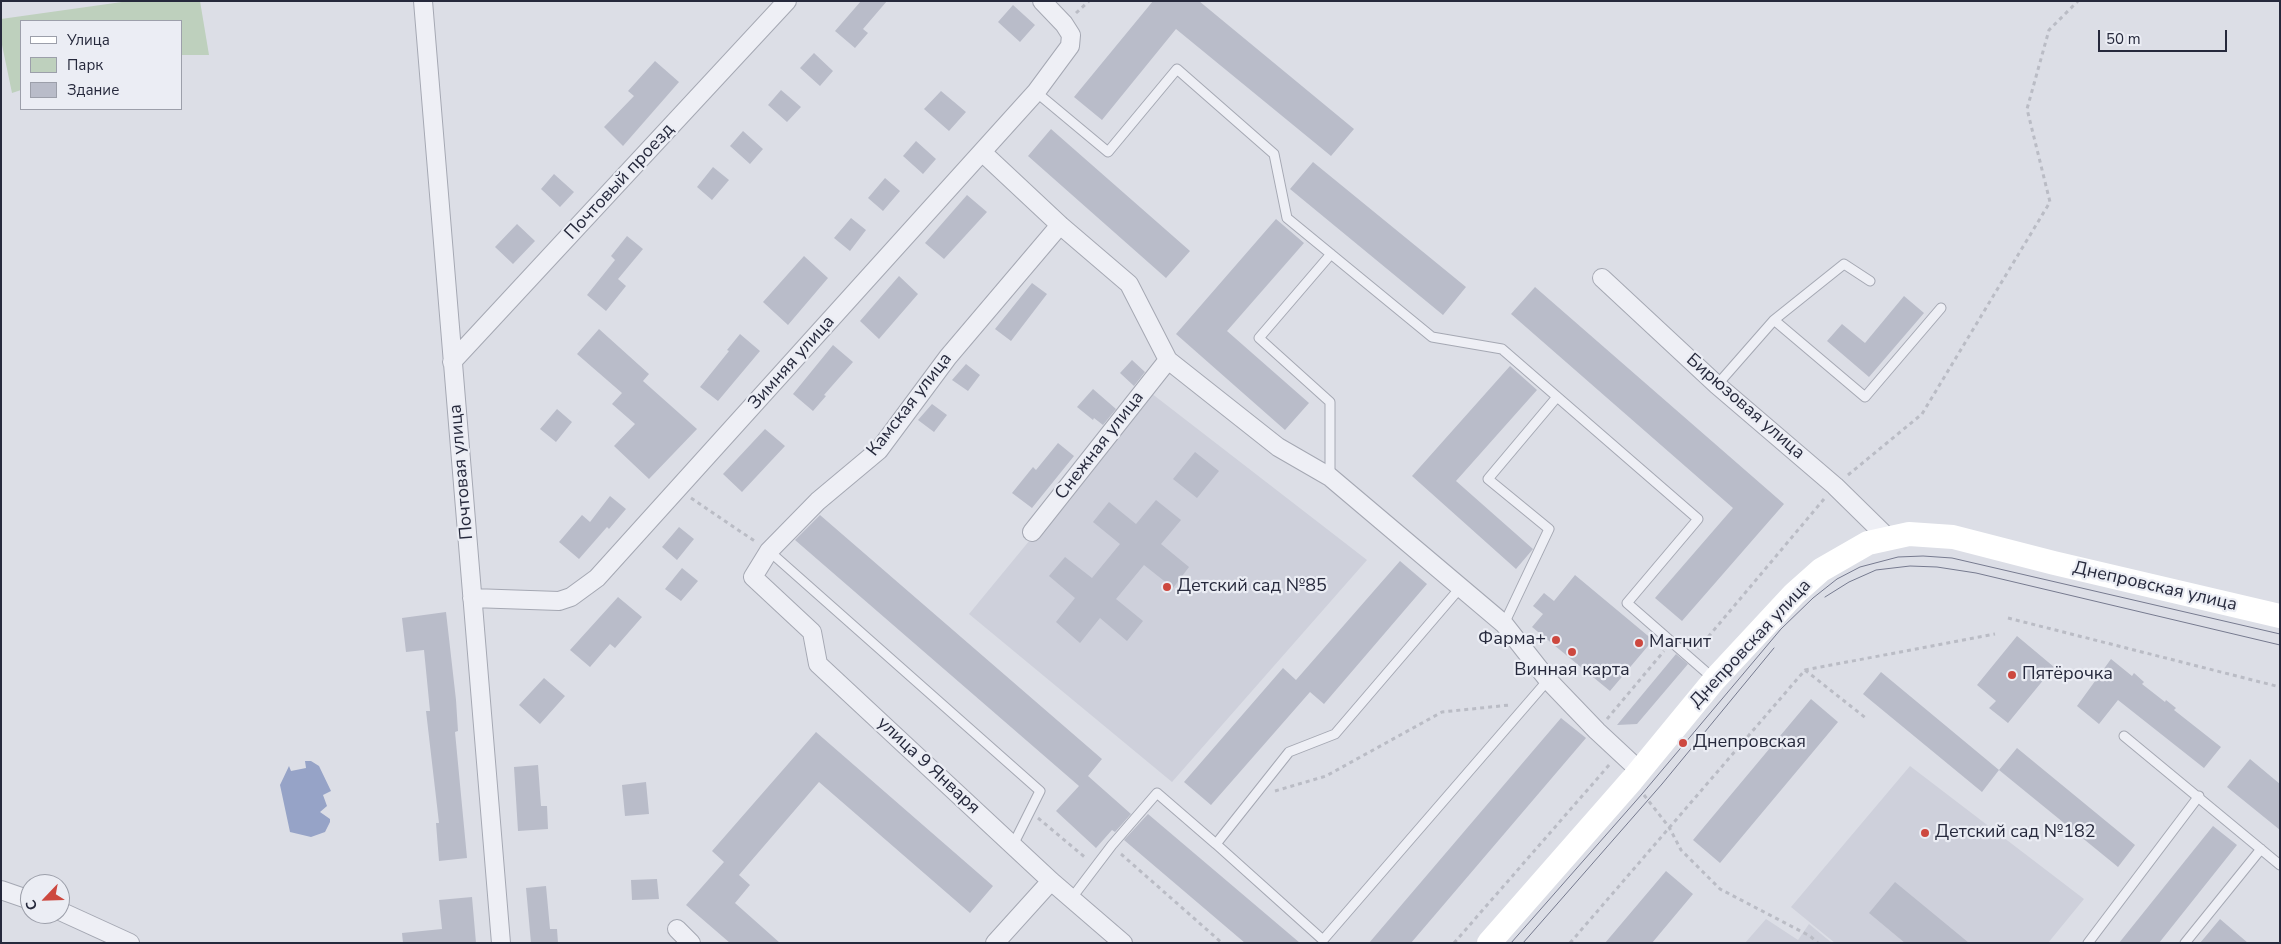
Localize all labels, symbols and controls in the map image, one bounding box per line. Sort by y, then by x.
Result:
legend [20,20,182,110]
scale bar [2101,20,2230,52]
text: 50 m [2106,29,2141,49]
text: Улица [67,30,110,50]
text: Парк [67,55,103,75]
text: Здание [67,80,119,100]
street label: Почтовый проезд [561,119,679,245]
street label: Зимняя улица [744,312,840,414]
street label: Камская улица [863,349,957,461]
street label: Бирюзовая улица [1681,350,1809,464]
street label: Снежная улица [1051,388,1149,504]
street label: Почтовая улица [445,403,479,541]
street label: Днепровская улица [2071,558,2239,616]
street label: Днепровская улица [1686,575,1816,713]
place label: Детский сад №85 [1177,576,1327,598]
marker: Детский сад №85 [1161,581,1173,593]
place label: Фарма+ [1478,629,1546,651]
place label: Магнит [1649,632,1711,654]
marker: Фарма+ [1550,634,1562,646]
marker: Магнит [1633,637,1645,649]
marker: Винная карта [1566,646,1578,658]
place label: Винная карта [1514,660,1630,682]
place label: Пятёрочка [2022,664,2113,686]
marker: Пятёрочка [2006,669,2018,681]
street label: улица 9 Января [872,713,984,819]
place label: Днепровская [1693,732,1806,754]
marker: Днепровская [1677,737,1689,749]
place label: Детский сад №182 [1935,822,2096,844]
marker: Детский сад №182 [1919,827,1931,839]
north arrow [20,874,70,924]
text: С [21,897,42,913]

